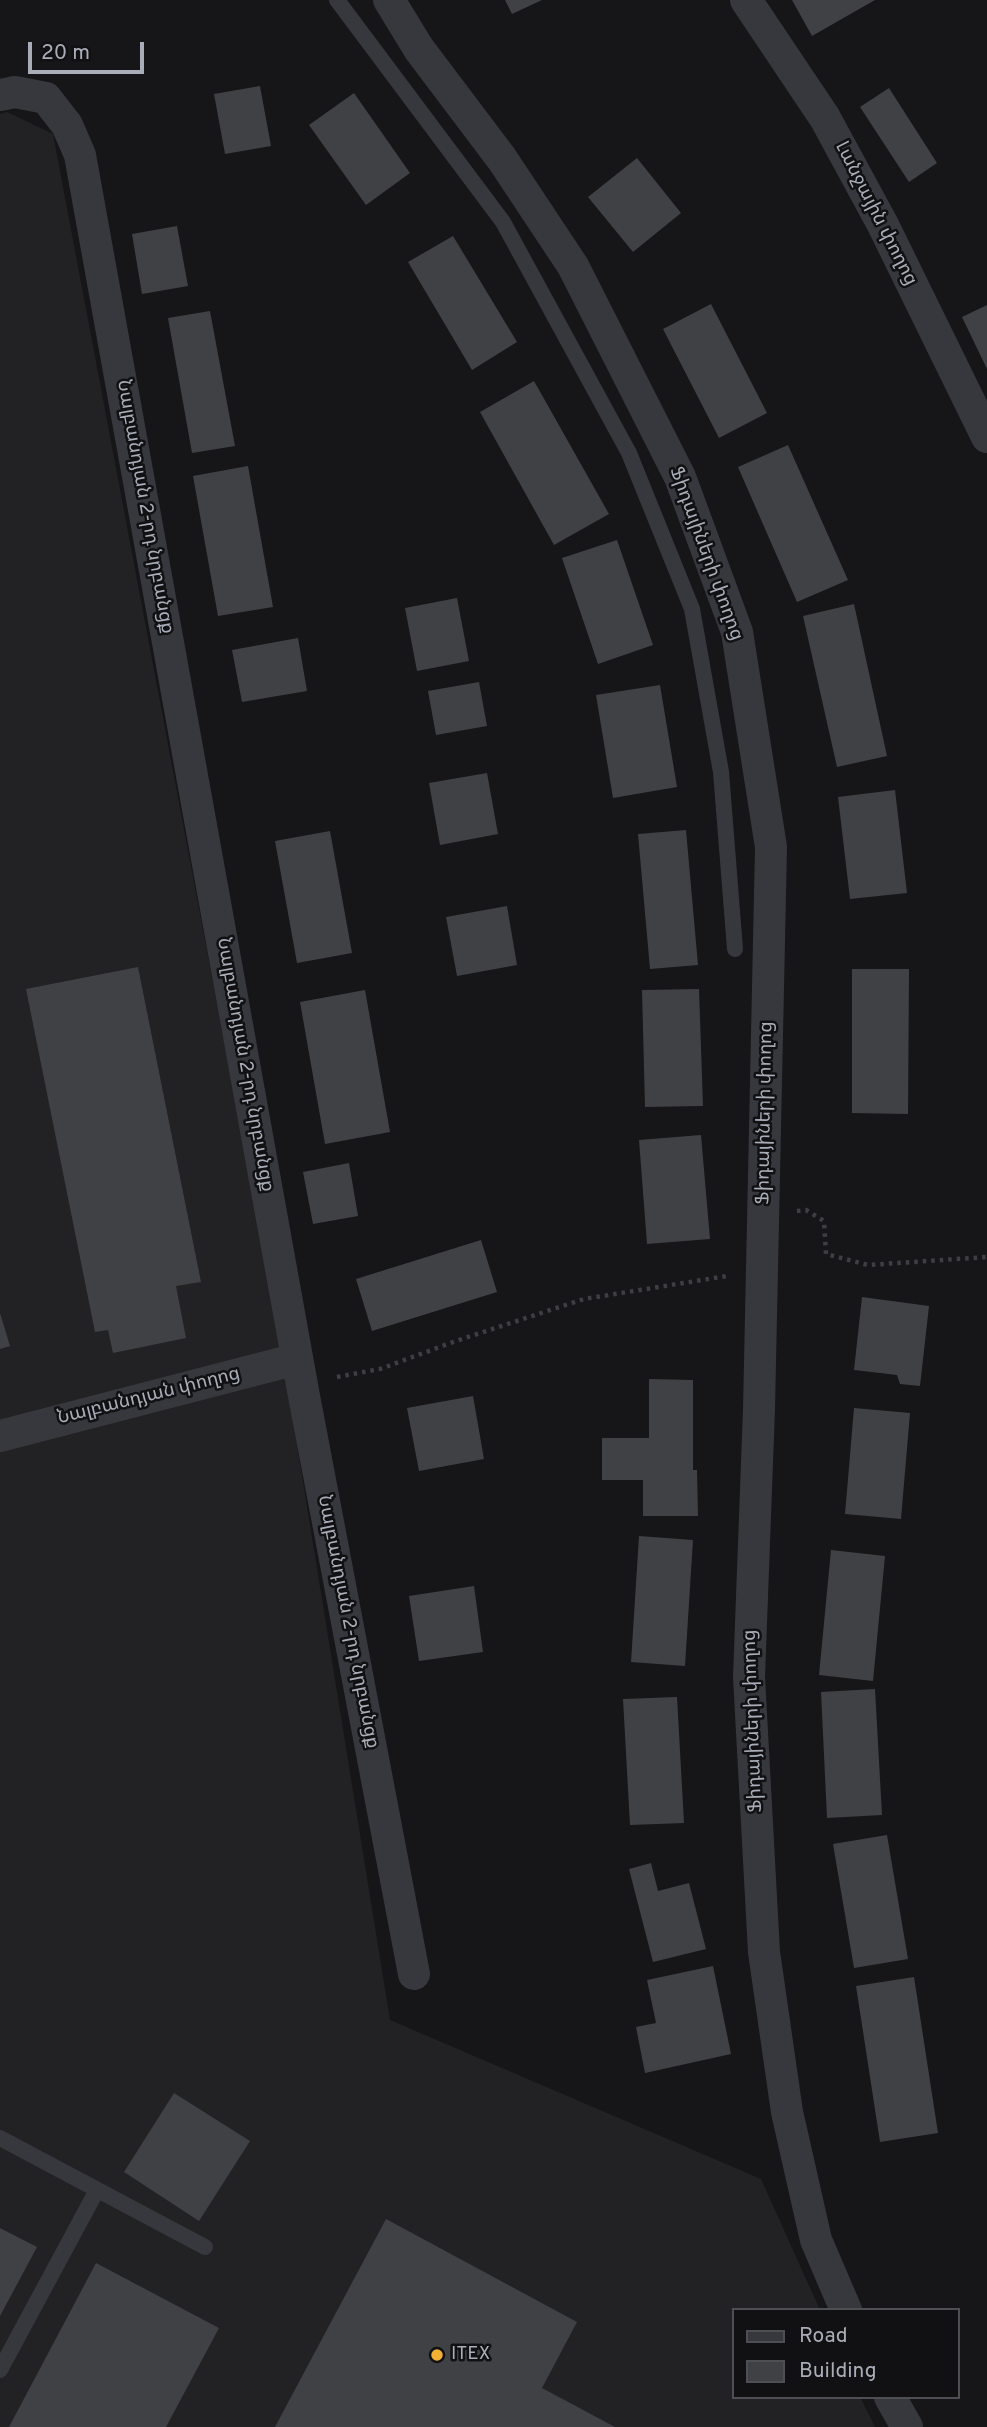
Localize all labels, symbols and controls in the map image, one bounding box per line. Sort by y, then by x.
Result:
scale bar [32,28,147,72]
text: 20 m [41,40,90,67]
street label: Լանջային փողոց [829,138,921,290]
street label: Նալբանդյան 2-րդ նրբանցք [110,378,178,636]
street label: Ֆիդայիների փողոց [663,464,747,644]
street label: Նալբանդյան 2-րդ նրբանցք [210,936,278,1194]
street label: Ֆիդայիների փողոց [753,1021,779,1205]
street label: Նալբանդյան փողոց [55,1363,243,1431]
street label: Նալբանդյան 2-րդ նրբանցք [311,1493,383,1751]
street label: Ֆիդայիների փողոց [739,1629,769,1813]
legend [732,2308,959,2399]
text: Road [799,2323,848,2350]
place label: ITEX [451,2344,490,2366]
marker: ITEX [429,2347,445,2363]
text: Building [799,2358,877,2385]

